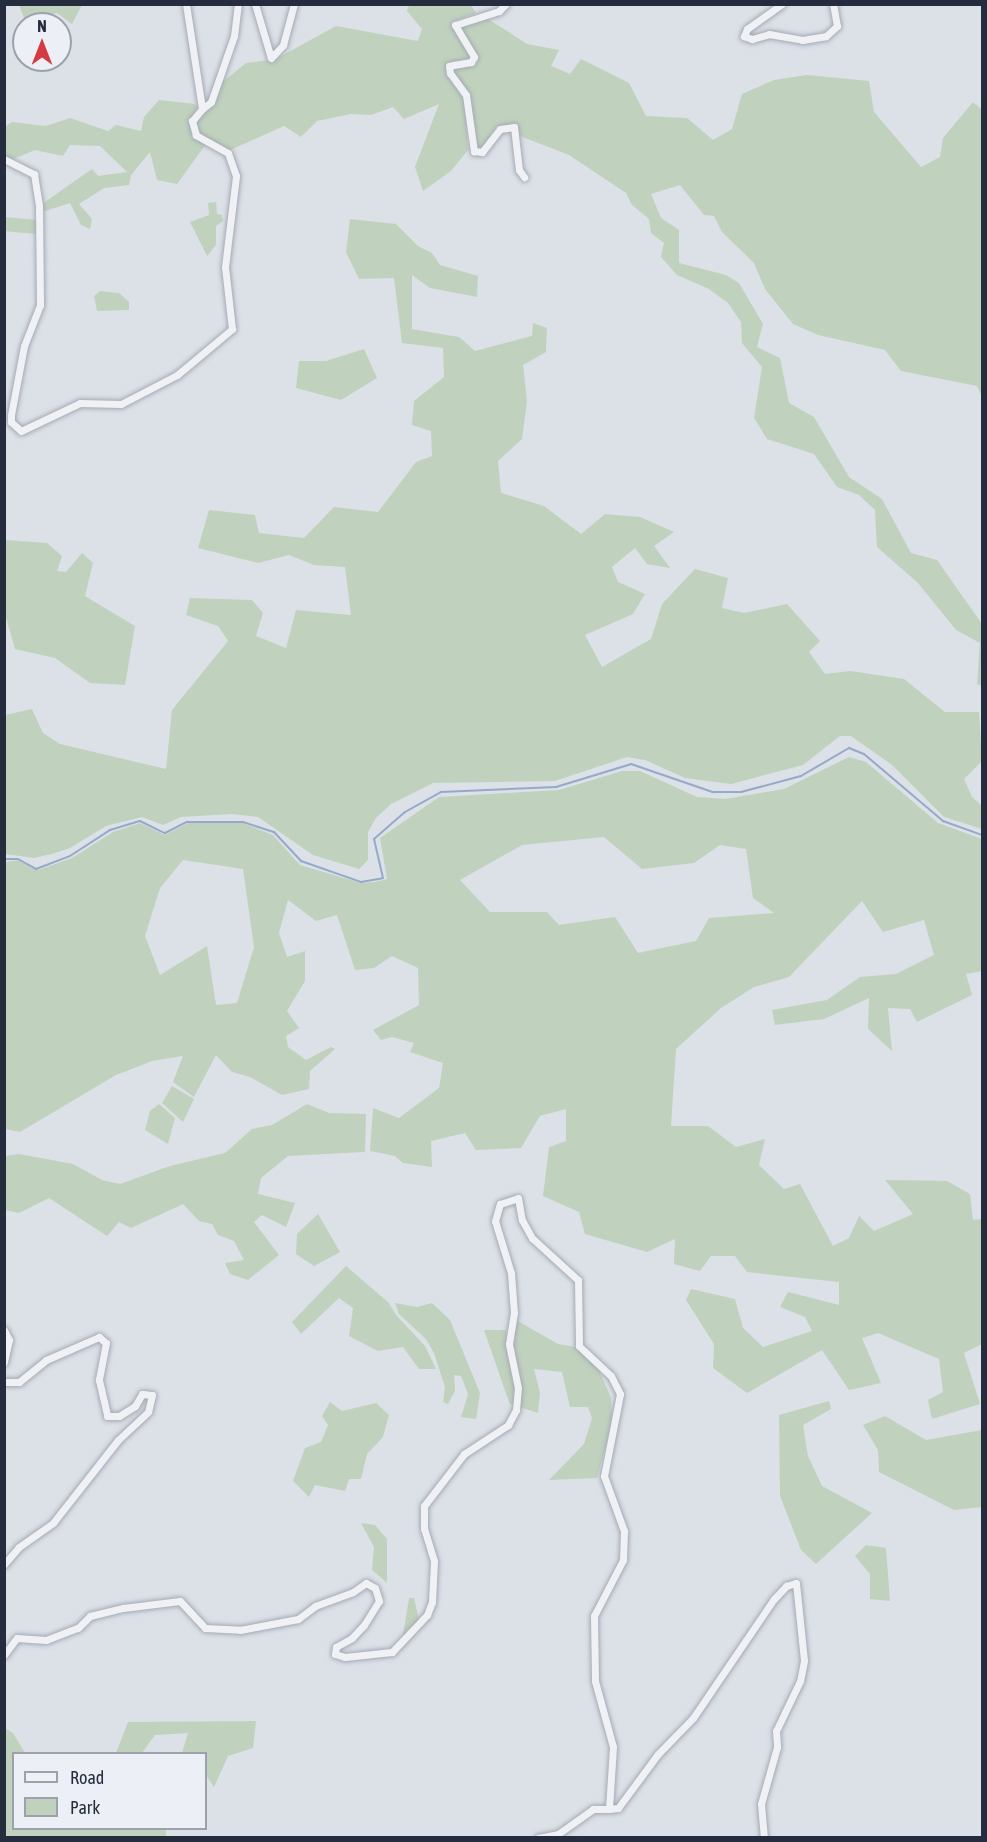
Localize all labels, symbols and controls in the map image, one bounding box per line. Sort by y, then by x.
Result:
north arrow [12,12,72,72]
text: N [37,17,47,35]
legend [12,1752,207,1830]
text: Road [70,1767,104,1788]
text: Park [70,1797,100,1818]

